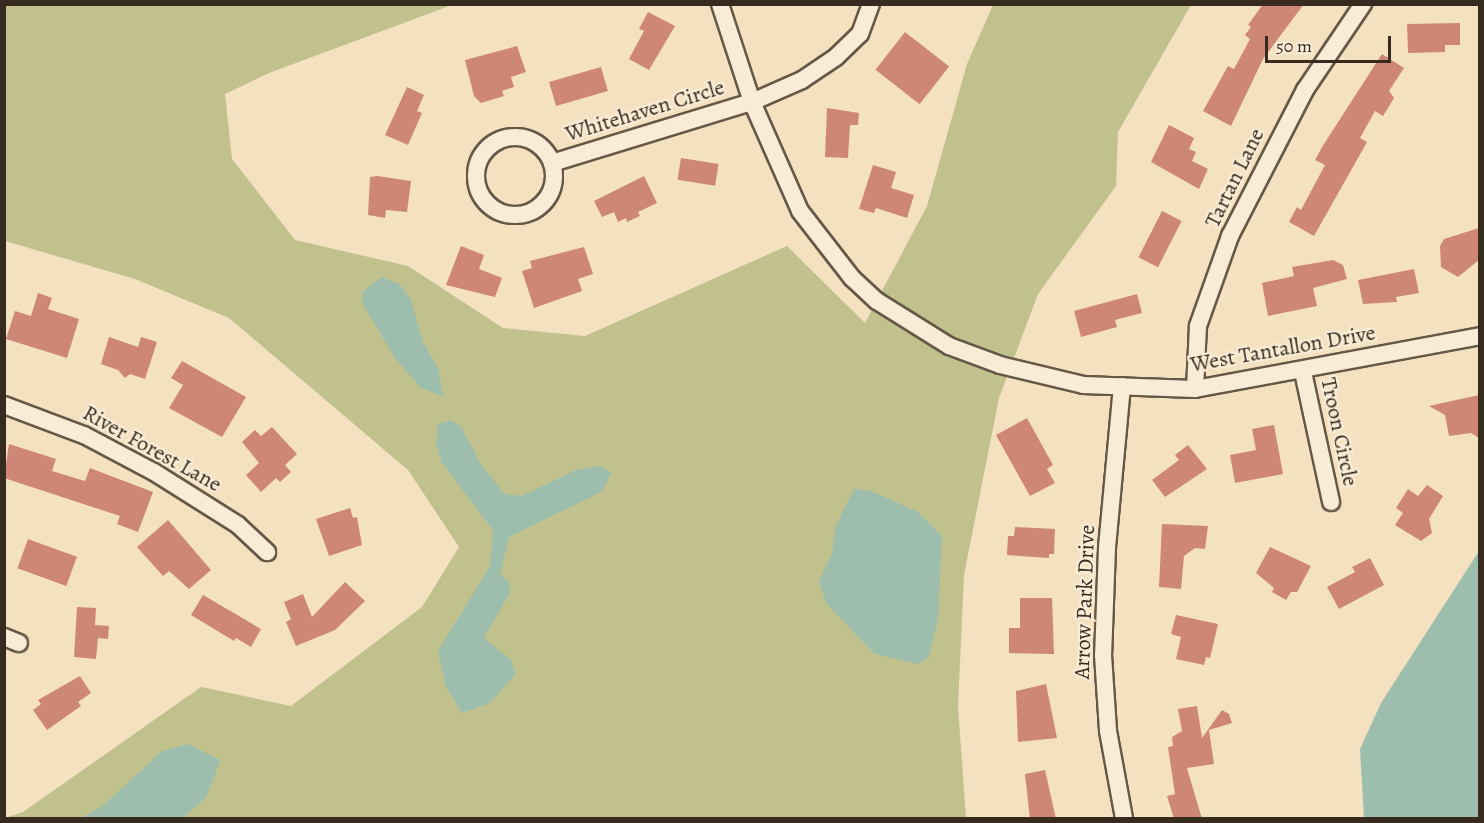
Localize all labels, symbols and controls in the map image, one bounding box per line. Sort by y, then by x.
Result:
scale bar [1268,24,1394,62]
text: 50 m [1276,34,1312,58]
street label: Whitehaven Circle [562,74,728,148]
street label: Tartan Lane [1200,124,1270,232]
street label: West Tantallon Drive [1188,320,1378,378]
street label: Troon Circle [1315,375,1363,489]
street label: River Forest Lane [78,400,226,498]
street label: Arrow Park Drive [1069,524,1101,680]

